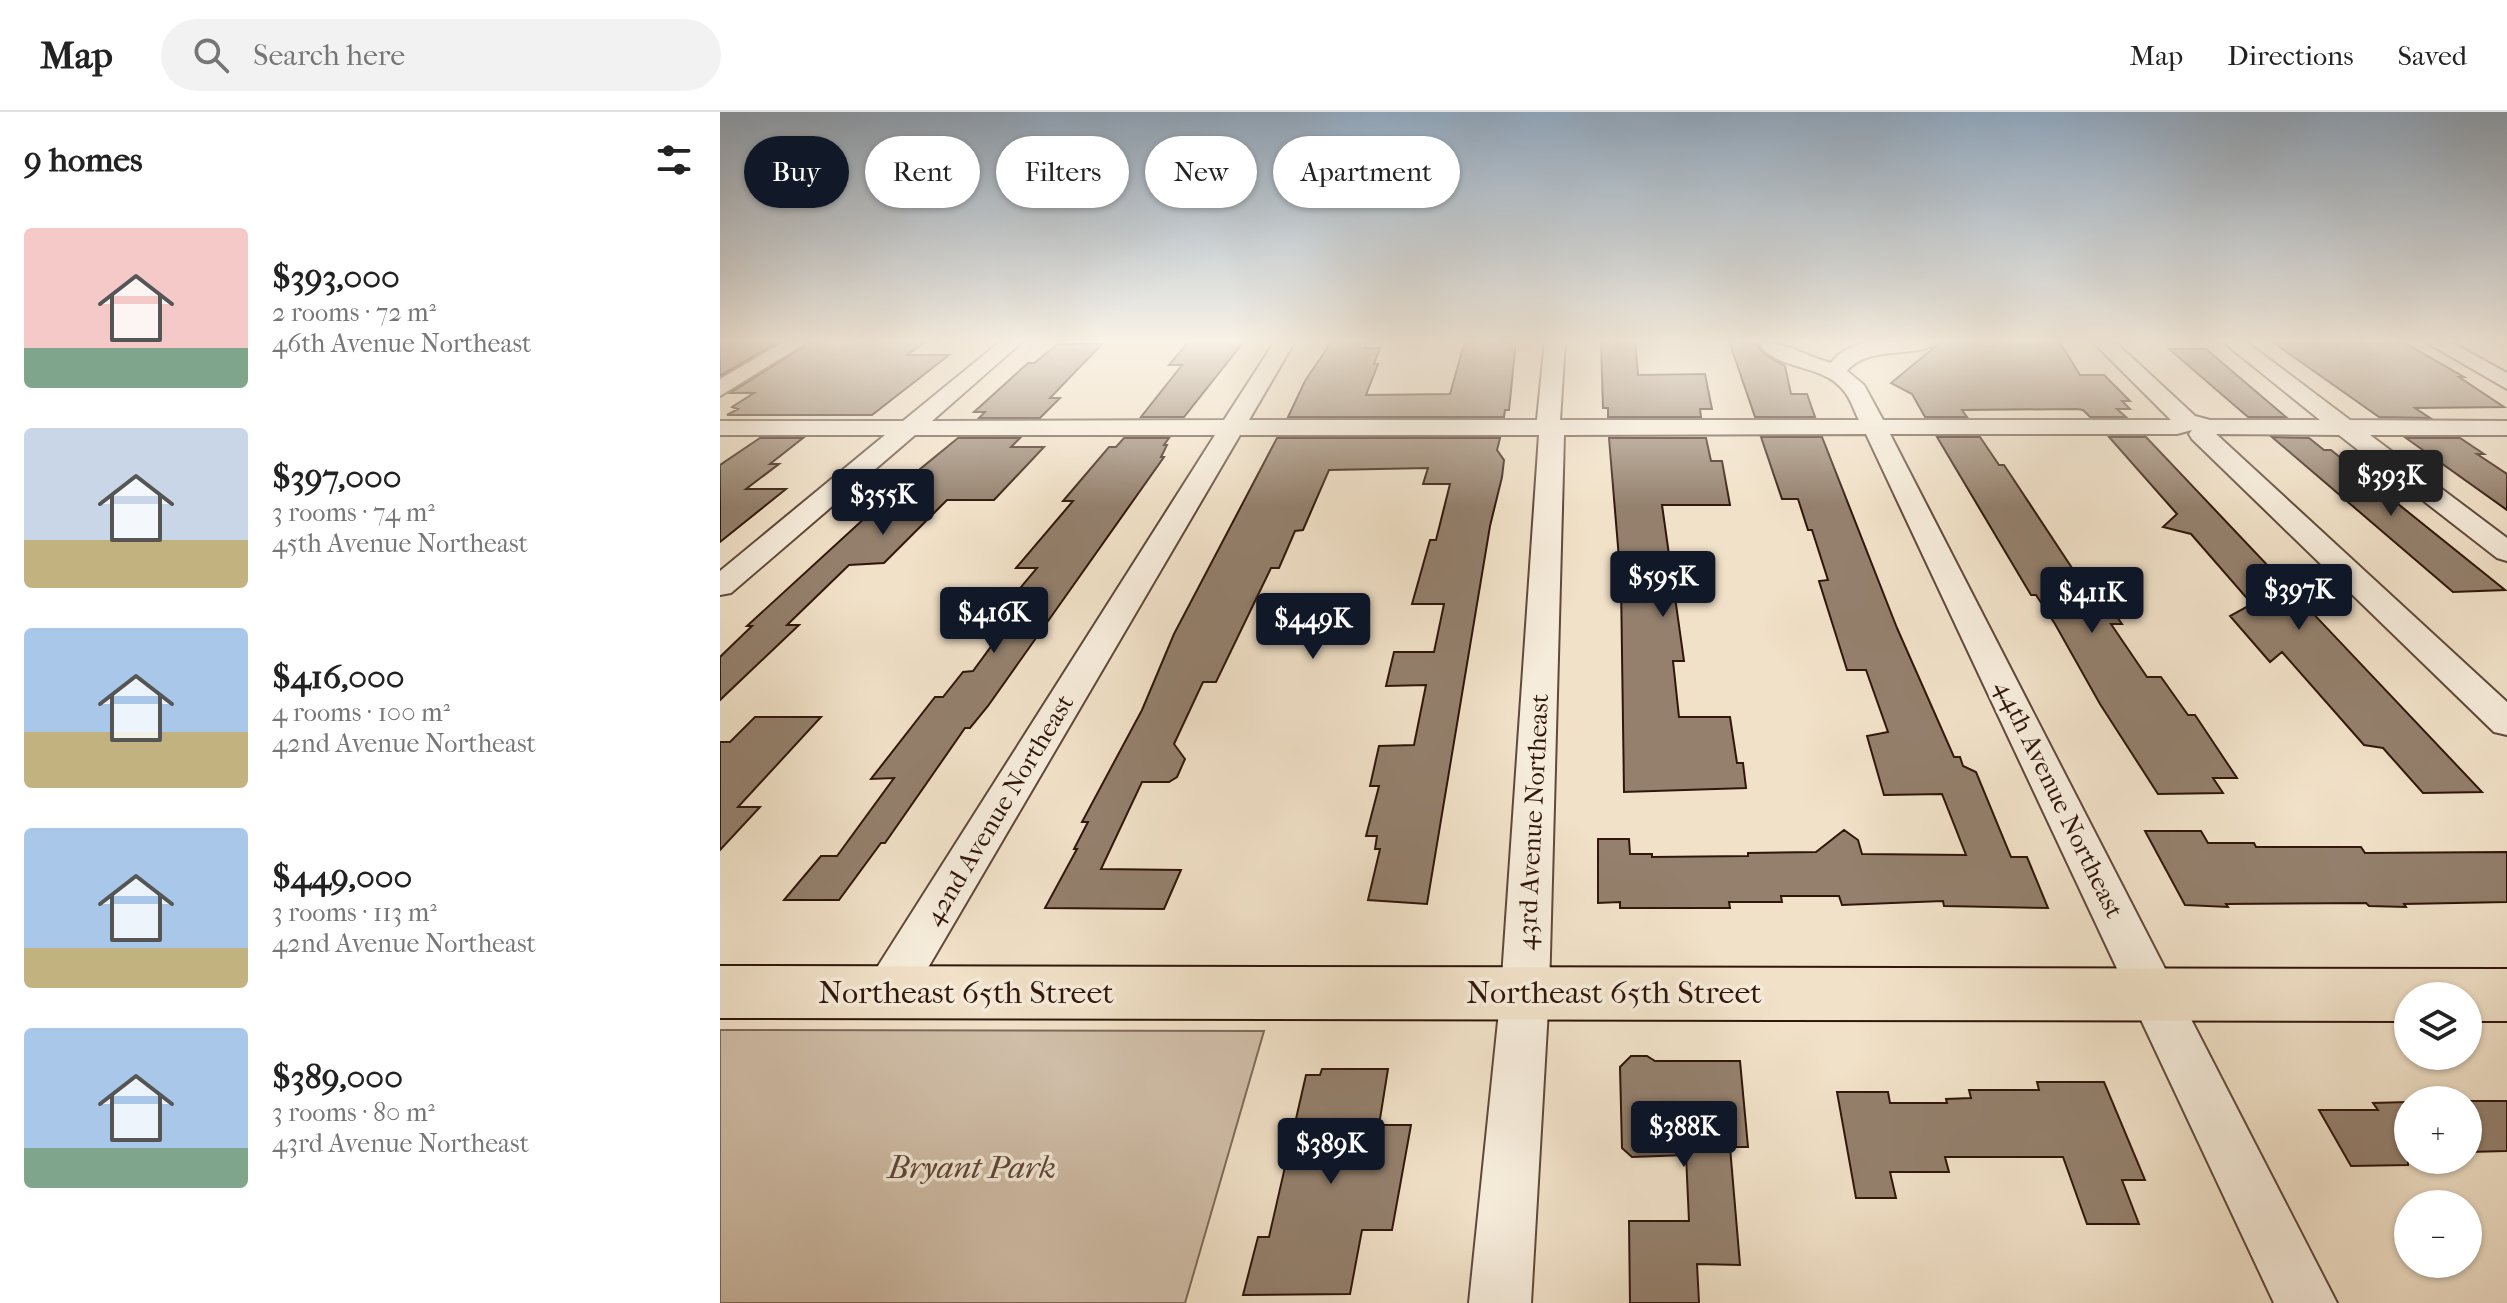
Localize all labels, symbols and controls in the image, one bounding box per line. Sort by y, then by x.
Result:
search box [161,19,721,91]
text: Map [40,33,113,78]
icon: search [189,33,233,77]
text: Search here [253,38,405,73]
text: Map [2130,39,2183,72]
text: Directions [2227,39,2354,72]
text: Saved [2398,39,2467,72]
chip: Buy [744,136,849,208]
chip: Rent [865,136,980,208]
chip: Filters [996,136,1129,208]
chip: New [1145,136,1257,208]
chip: Apartment [1273,136,1460,208]
icon: filters [652,138,696,182]
text: 9 homes [24,140,143,180]
text: $393,000 [272,257,400,297]
icon: home [88,260,184,356]
text: 2 rooms · 72 m² [272,297,436,328]
text: 46th Avenue Northeast [272,328,531,359]
pin: $393K [2335,450,2447,518]
text: $397,000 [272,457,402,497]
icon: home [88,460,184,556]
text: $393K [2357,460,2425,491]
pin: $355K [827,469,939,537]
text: $355K [850,479,916,510]
text: 3 rooms · 74 m² [272,497,435,528]
text: 45th Avenue Northeast [272,528,528,559]
pin: $595K [1607,551,1719,619]
text: $595K [1628,561,1698,592]
pin: $397K [2243,564,2355,632]
pin: $411K [2036,567,2148,635]
text: $397K [2264,574,2334,605]
text: $411K [2058,577,2126,608]
pin: $416K [938,587,1050,655]
pin: $449K [1257,593,1369,661]
text: $416K [958,597,1030,628]
text: $449K [1274,603,1352,634]
text: $416,000 [272,657,405,697]
icon: home [88,660,184,756]
street label: 44th Avenue Northeast [1988,675,2130,924]
street label: 42nd Avenue Northeast [918,688,1081,931]
street label: 43rd Avenue Northeast [1511,692,1555,951]
text: 4 rooms · 100 m² [272,697,450,728]
text: 42nd Avenue Northeast [272,728,536,759]
text: $449,000 [272,857,412,897]
icon: home [88,860,184,956]
text: 3 rooms · 113 m² [272,897,437,928]
text: 42nd Avenue Northeast [272,928,536,959]
street label: Northeast 65th Street [818,974,1114,1011]
street label: Northeast 65th Street [1466,974,1762,1011]
map controls [2394,982,2482,1278]
button: layers [2394,982,2482,1070]
text: $389,000 [272,1057,403,1097]
icon: home [88,1060,184,1156]
button: + [2394,1086,2482,1174]
text: 3 rooms · 80 m² [272,1097,435,1128]
pin: $388K [1628,1101,1740,1169]
text: $388K [1649,1111,1719,1142]
pin: $389K [1275,1118,1387,1186]
text: 43rd Avenue Northeast [272,1128,529,1159]
text: $389K [1296,1128,1366,1159]
park label: Bryant Park [886,1149,1056,1186]
button: − [2394,1190,2482,1278]

